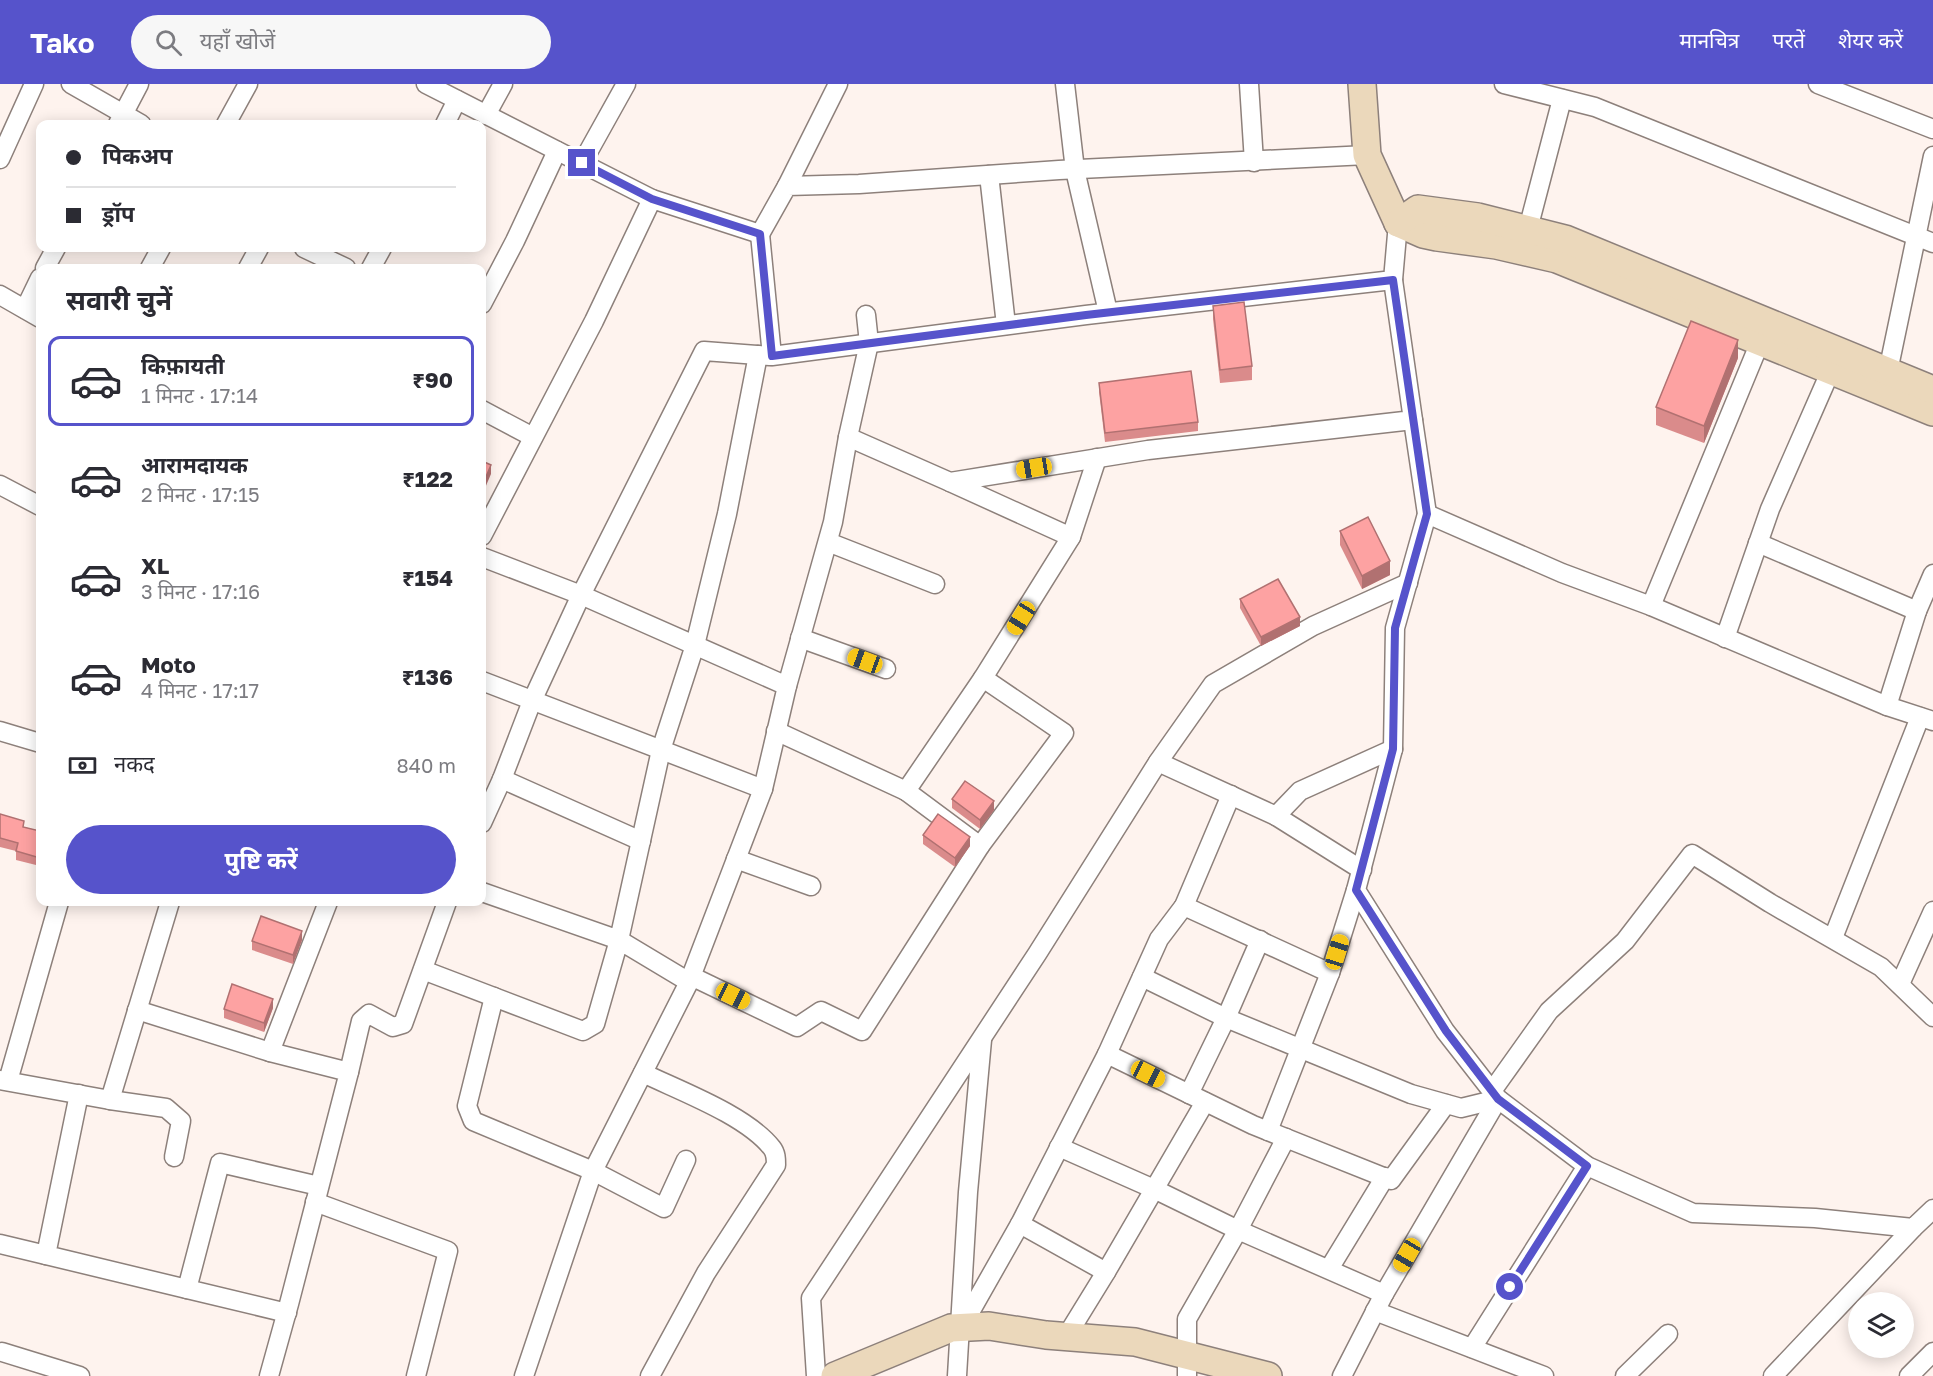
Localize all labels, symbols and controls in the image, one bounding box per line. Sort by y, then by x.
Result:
search box [131,15,551,69]
text: Tako [30,26,95,59]
icon: search [152,26,185,59]
text: यहाँ खोजें [200,27,275,54]
text: मानचित्र [1679,27,1739,53]
text: परतें [1772,27,1805,53]
text: शेयर करें [1838,27,1903,53]
text: पिकअप [102,142,173,169]
route end [568,149,595,176]
text: ड्रॉप [102,200,135,227]
text: सवारी चुनें [66,284,172,316]
text: किफ़ायती [141,352,225,379]
icon: car [69,354,123,408]
text: ₹90 [412,366,453,393]
text: 1 मिनट · 17:14 [141,383,258,407]
text: आरामदायक [141,451,248,478]
icon: car [69,453,123,507]
car [1015,456,1053,480]
text: ₹122 [402,465,453,492]
text: 2 मिनट · 17:15 [141,482,260,506]
icon: car [69,552,123,606]
text: XL [141,552,169,579]
text: ₹154 [402,564,453,591]
text: 3 मिनट · 17:16 [141,579,260,603]
car [1004,598,1038,638]
car [845,646,885,676]
icon: car [69,651,123,705]
text: Moto [141,651,196,678]
text: ₹136 [402,663,453,690]
text: 4 मिनट · 17:17 [141,678,259,702]
icon: cash [66,749,99,782]
text: नकद [114,750,155,777]
text: 840 m [397,753,456,777]
button: पुष्टि करें [66,825,456,894]
car [1323,932,1351,972]
car [713,980,753,1012]
car [1128,1058,1168,1090]
car [1390,1235,1424,1275]
route start [1496,1273,1523,1300]
map controls [1848,1292,1914,1358]
button: layers [1848,1292,1914,1358]

